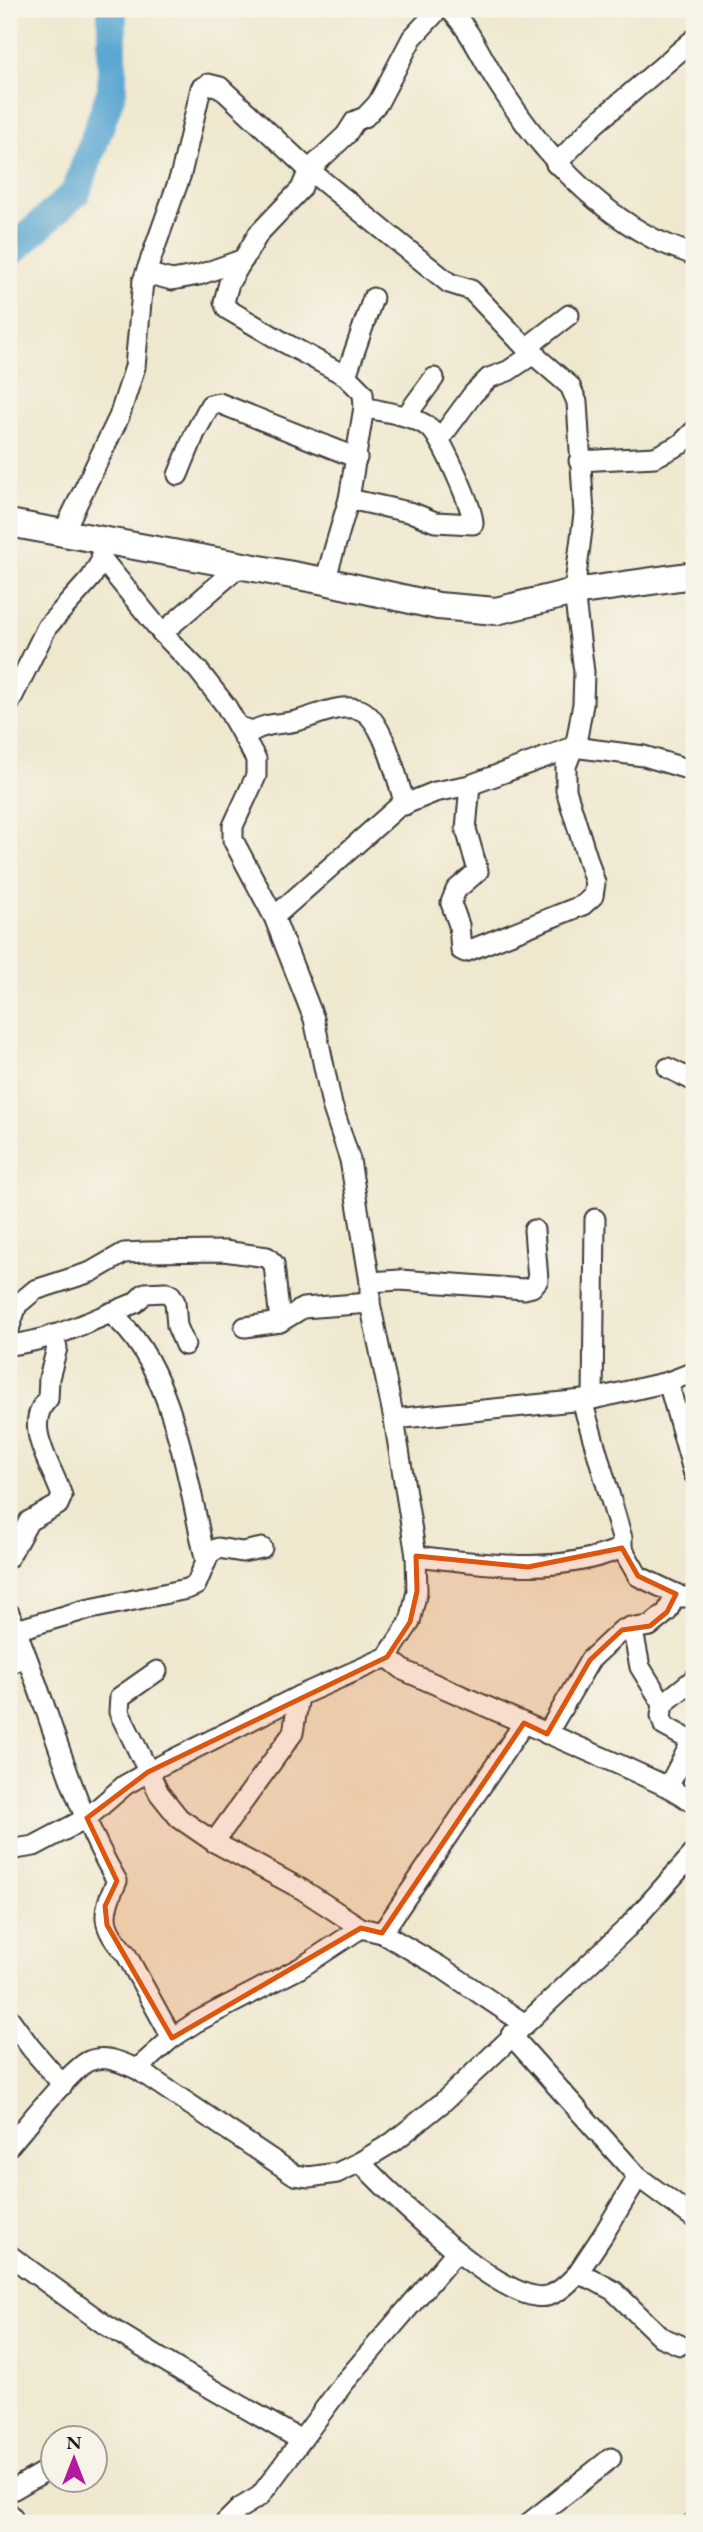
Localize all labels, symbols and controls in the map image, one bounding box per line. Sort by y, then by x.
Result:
north arrow [38,2424,108,2494]
text: N [66,2430,82,2455]

